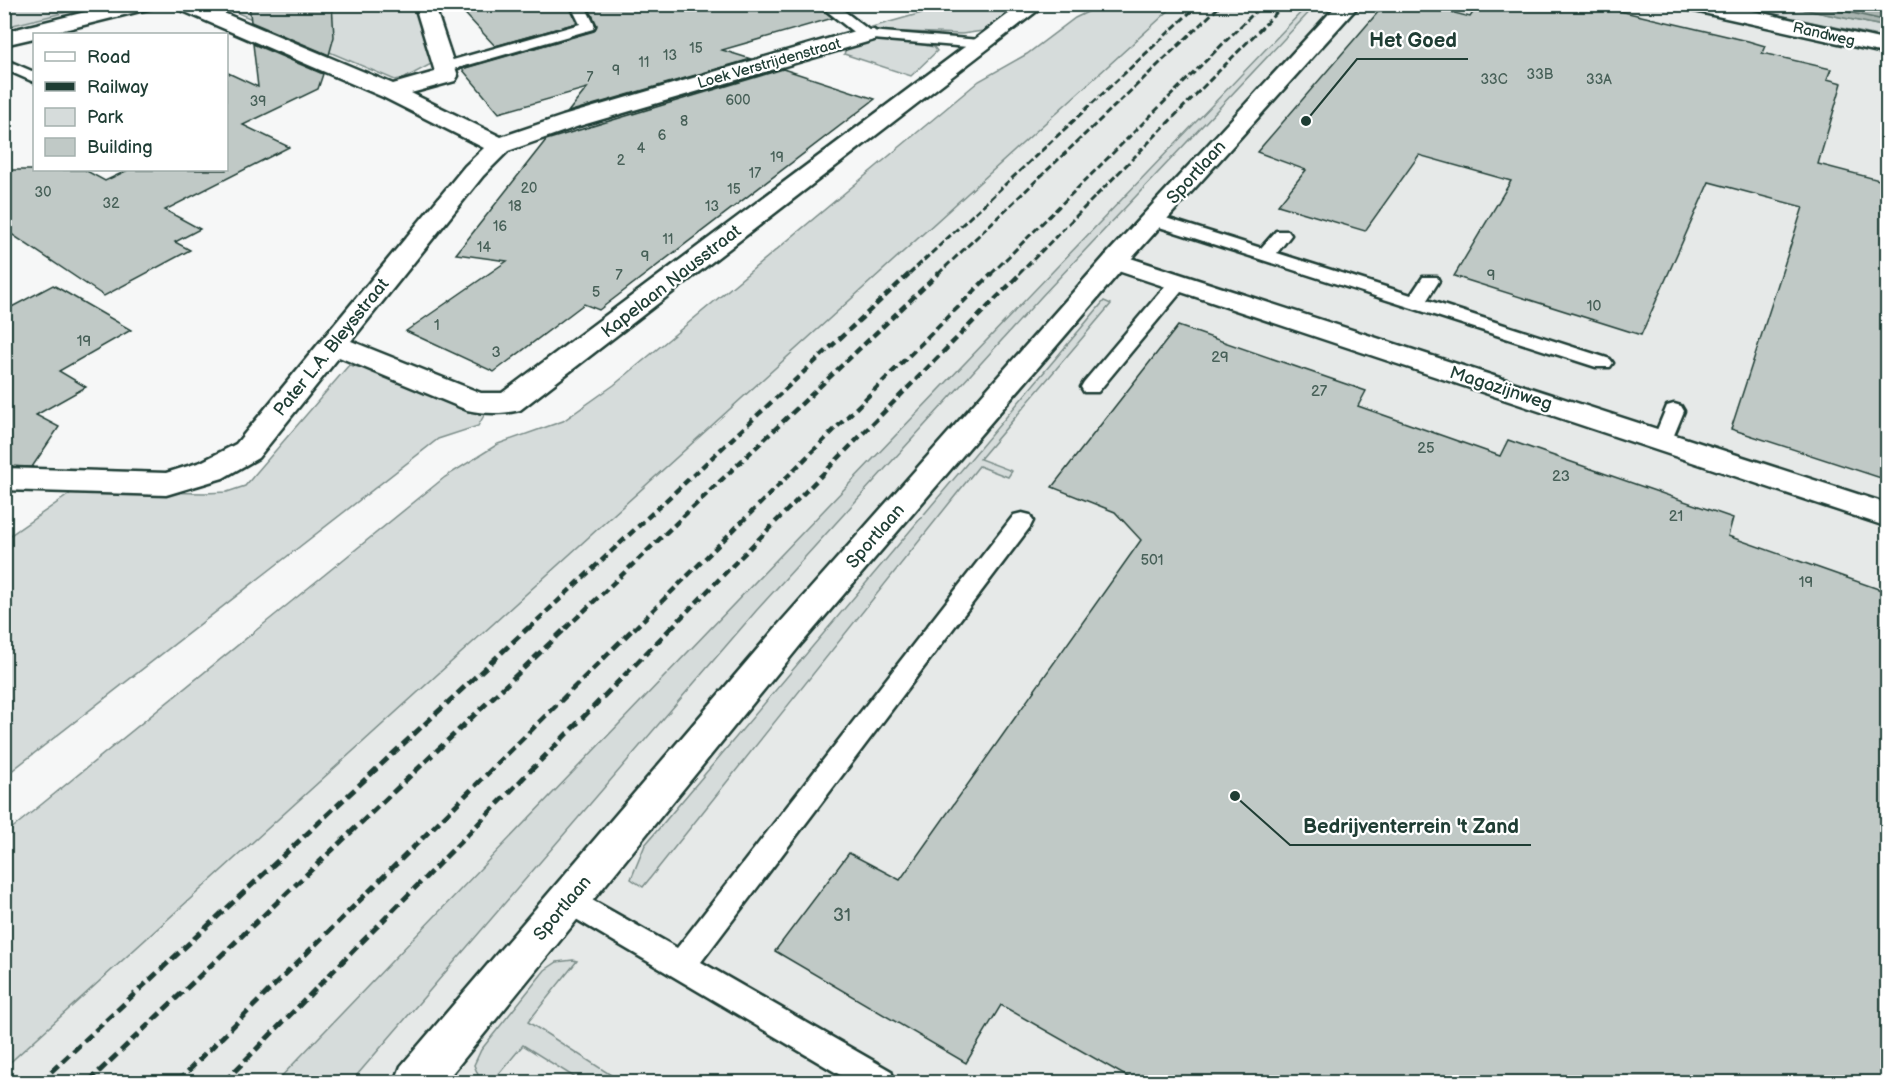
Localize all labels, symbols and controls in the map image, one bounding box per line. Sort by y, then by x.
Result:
street label: Randweg [1791,18,1857,51]
callout: Het Goed [1357,21,1468,59]
text: Het Goed [1369,29,1457,53]
legend [33,33,228,171]
street label: Loek Verstrijdenstraat [695,34,843,93]
house number: 15 [689,40,703,57]
text: Road [87,47,131,68]
house number: 13 [663,47,677,64]
house number: 11 [639,54,649,71]
house number: 9 [612,62,620,79]
house number: 33B [1527,66,1554,83]
house number: 7 [587,69,594,86]
house number: 33C [1480,71,1508,88]
house number: 33A [1586,71,1612,88]
text: Railway [87,77,149,98]
house number: 600 [725,92,751,109]
house number: 39 [250,93,266,110]
text: Park [87,107,123,128]
house number: 8 [680,113,688,130]
house number: 6 [658,127,667,144]
street label: Sportlaan [1162,136,1230,208]
text: Building [87,137,153,158]
house number: 4 [637,140,646,157]
house number: 19 [770,149,784,166]
house number: 2 [617,152,626,169]
house number: 17 [749,165,761,182]
house number: 20 [521,180,537,197]
house number: 15 [727,181,741,198]
house number: 30 [35,184,51,201]
house number: 32 [103,195,120,212]
house number: 18 [508,198,522,215]
house number: 13 [705,198,719,215]
house number: 16 [493,218,507,235]
street label: Kapelaan Nausstraat [597,220,746,342]
house number: 11 [663,231,673,248]
house number: 14 [477,239,491,256]
house number: 9 [641,247,649,266]
house number: 7 [615,266,623,285]
house number: 9 [1487,266,1495,285]
street label: Pater L.A. Bleysstraat [269,274,394,420]
house number: 5 [592,283,600,302]
house number: 10 [1587,297,1601,316]
house number: 1 [434,316,440,335]
house number: 19 [77,332,91,351]
house number: 3 [491,343,501,362]
house number: 29 [1211,348,1229,367]
street label: Magazijnweg [1447,362,1555,415]
house number: 27 [1311,382,1328,401]
house number: 25 [1417,439,1435,458]
house number: 23 [1552,467,1570,486]
street label: Sportlaan [842,500,909,573]
house number: 21 [1669,507,1683,526]
house number: 501 [1140,551,1164,570]
house number: 19 [1799,573,1813,592]
callout: Bedrijventerrein 't Zand [1290,807,1531,845]
text: Bedrijventerrein 't Zand [1303,815,1519,839]
street label: Sportlaan [529,872,596,945]
house number: 31 [833,905,851,926]

